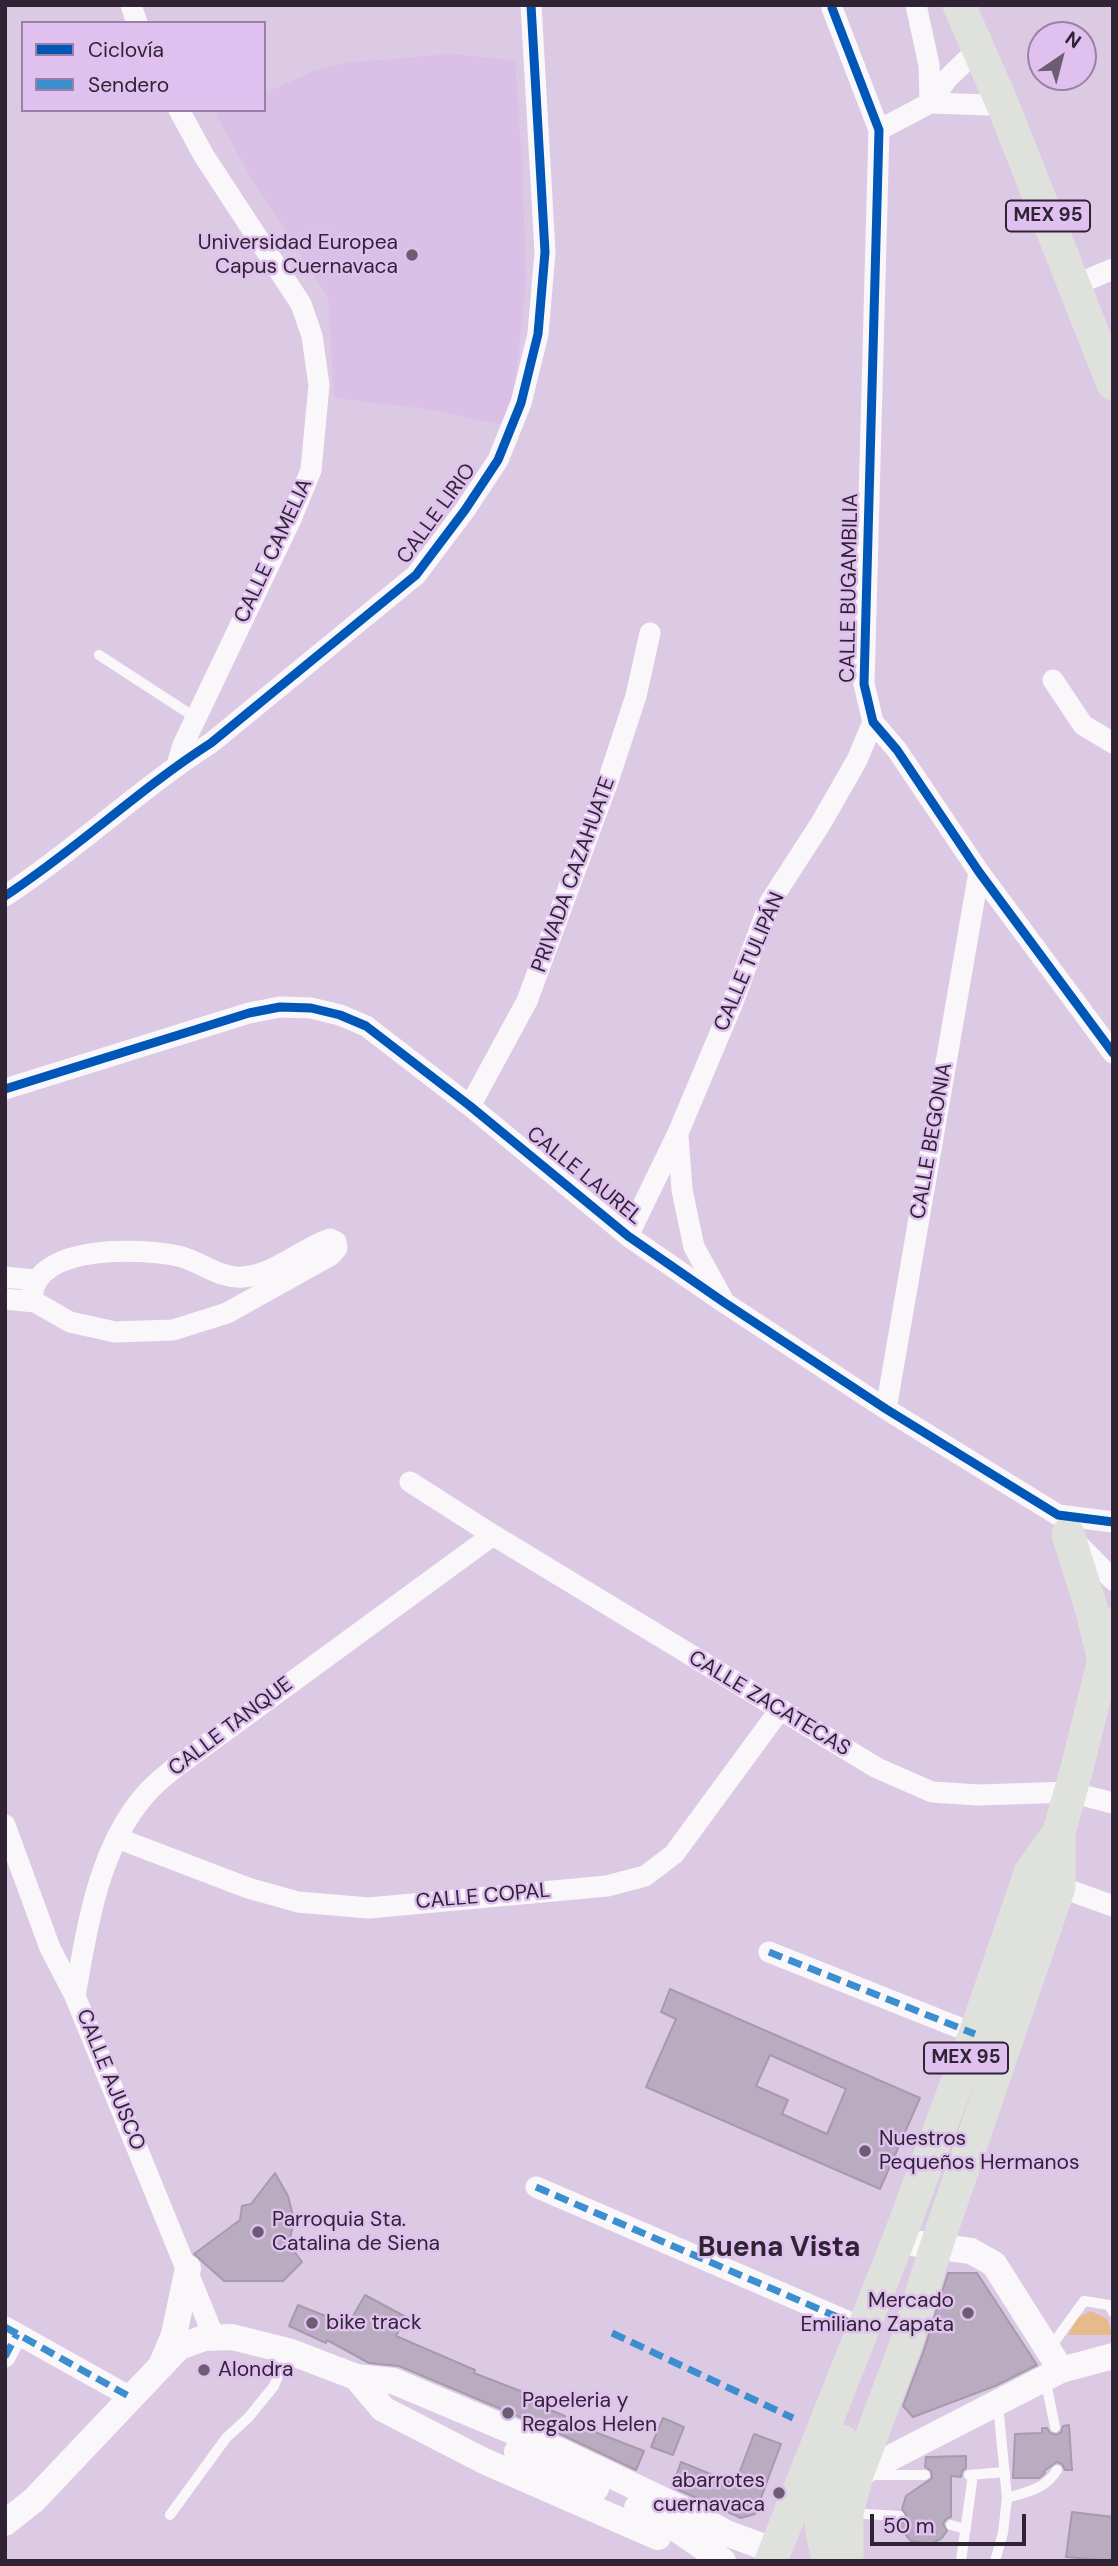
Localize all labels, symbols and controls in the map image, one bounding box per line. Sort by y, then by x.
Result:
legend [21,21,266,112]
north arrow [1027,21,1097,91]
text: N [1060,26,1086,54]
text: Ciclovía [88,36,164,64]
text: Sendero [88,71,169,99]
road number: MEX 95 [1006,200,1090,232]
place label: Universidad Europea Capus Cuernavaca [198,230,398,280]
marker: Universidad Europea Capus Cuernavaca [404,247,420,263]
street label: CALLE LIRIO [392,459,482,569]
street label: CALLE CAMELIA [230,475,318,627]
street label: CALLE BUGAMBILIA [836,493,864,683]
street label: PRIVADA CAZAHUATE [527,774,621,976]
street label: CALLE TULIPÁN [709,889,791,1035]
street label: CALLE BEGONIA [906,1061,958,1221]
street label: CALLE LAUREL [521,1122,647,1230]
street label: CALLE ZACATECAS [684,1646,854,1762]
street label: CALLE TANQUE [164,1672,298,1782]
street label: CALLE COPAL [415,1879,551,1915]
street label: CALLE AJUSCO [70,2006,150,2154]
road number: MEX 95 [924,2042,1008,2074]
place label: Nuestros Pequeños Hermanos [879,2126,1079,2176]
marker: Nuestros Pequeños Hermanos [857,2143,873,2159]
place label: Parroquia Sta. Catalina de Siena [272,2207,440,2257]
marker: Parroquia Sta. Catalina de Siena [250,2224,266,2240]
district label: Buena Vista [698,2232,860,2266]
place label: Mercado Emiliano Zapata [800,2288,954,2338]
marker: Mercado Emiliano Zapata [960,2305,976,2321]
place label: bike track [326,2310,422,2336]
marker: bike track [304,2315,320,2331]
place label: Alondra [218,2357,293,2383]
marker: Alondra [196,2362,212,2378]
place label: Papeleria y Regalos Helen [522,2388,657,2438]
marker: Papeleria y Regalos Helen [500,2405,516,2421]
place label: abarrotes cuernavaca [653,2468,765,2518]
marker: abarrotes cuernavaca [771,2485,787,2501]
scale bar [873,2500,1029,2544]
text: 50 m [883,2512,934,2540]

